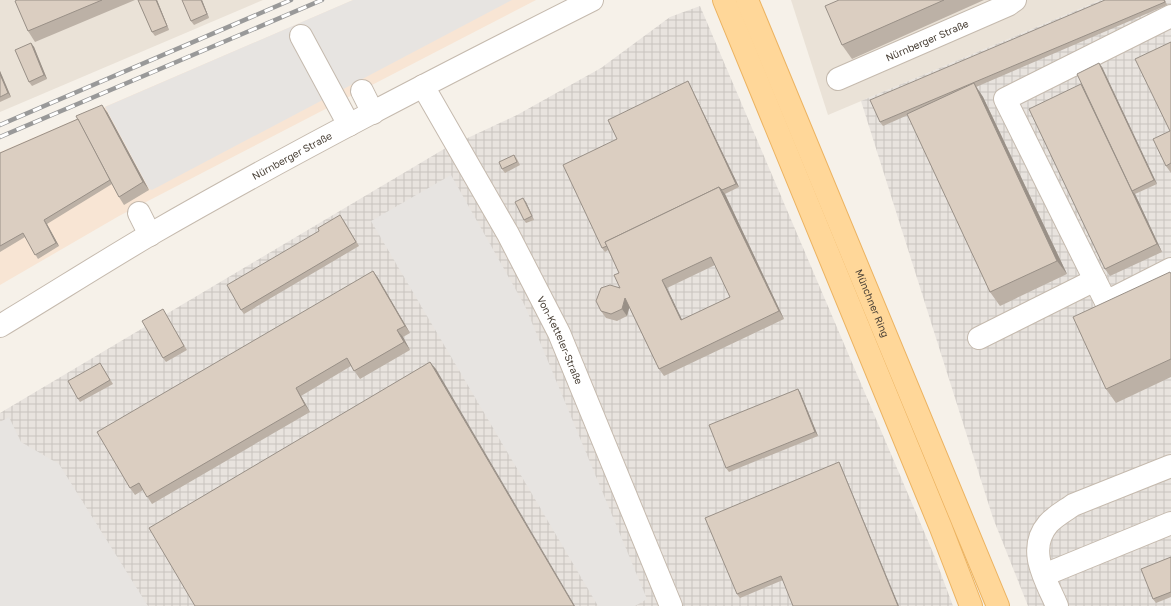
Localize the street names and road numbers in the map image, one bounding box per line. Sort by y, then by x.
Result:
street label: Nürnberger Straße [884,17,970,64]
street label: Nürnberger Straße [250,129,334,182]
street label: Münchner Ring [853,267,892,339]
street label: Von-Ketteler-Straße [535,294,585,386]

